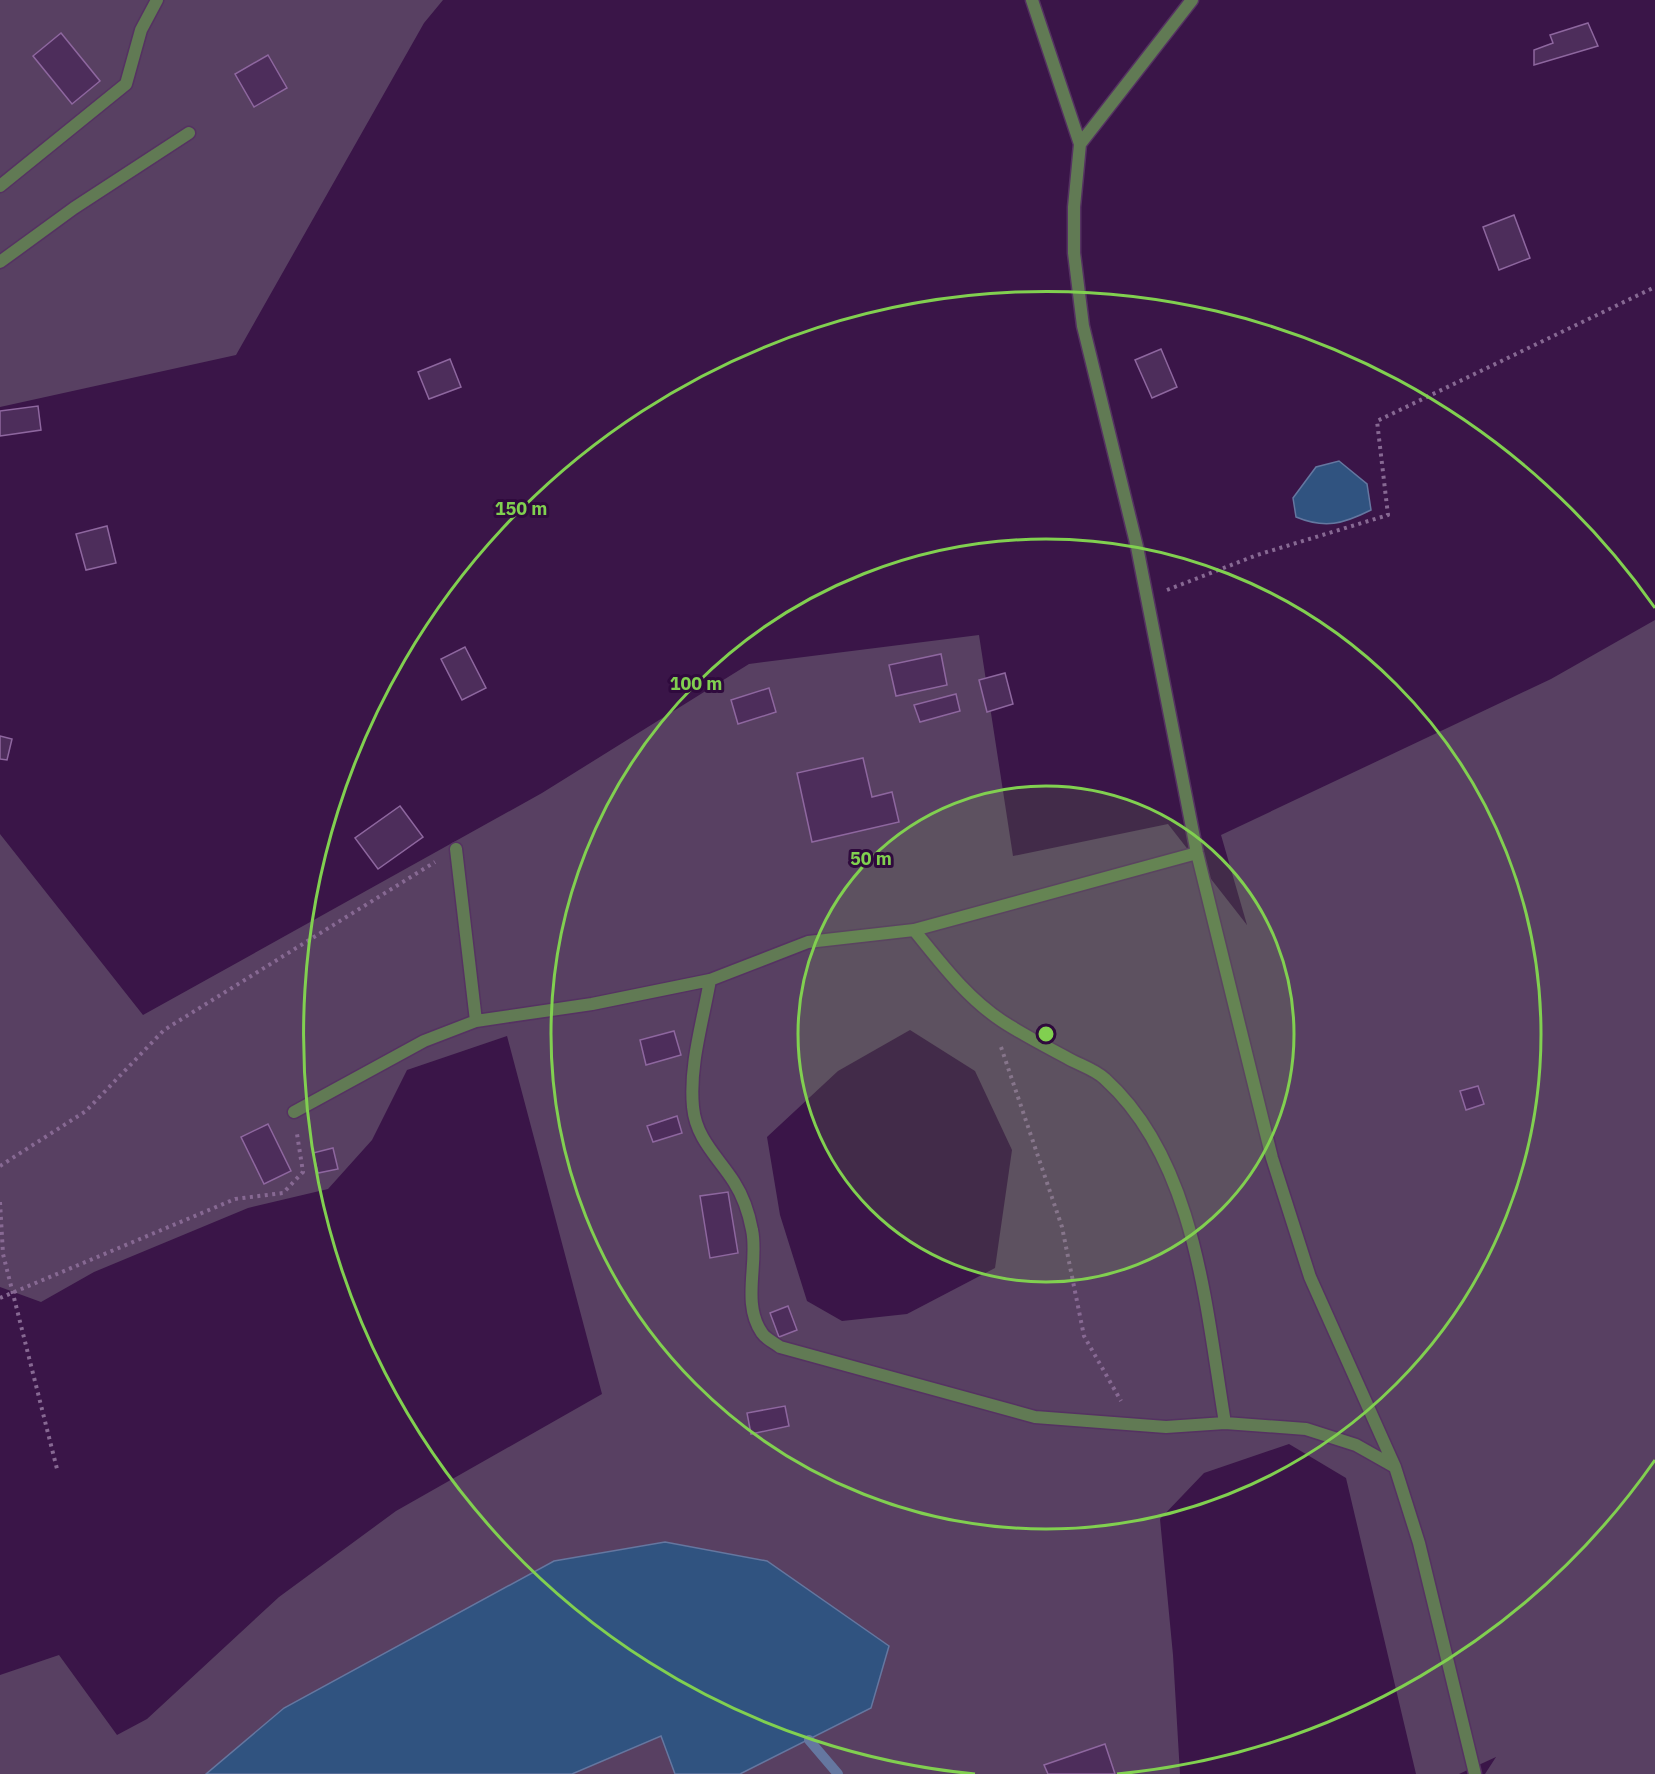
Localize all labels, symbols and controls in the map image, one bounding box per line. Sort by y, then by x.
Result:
text: 150 m [495,497,547,520]
text: 100 m [670,672,722,695]
text: 50 m [850,847,892,870]
centre of rings [1036,1024,1056,1044]

